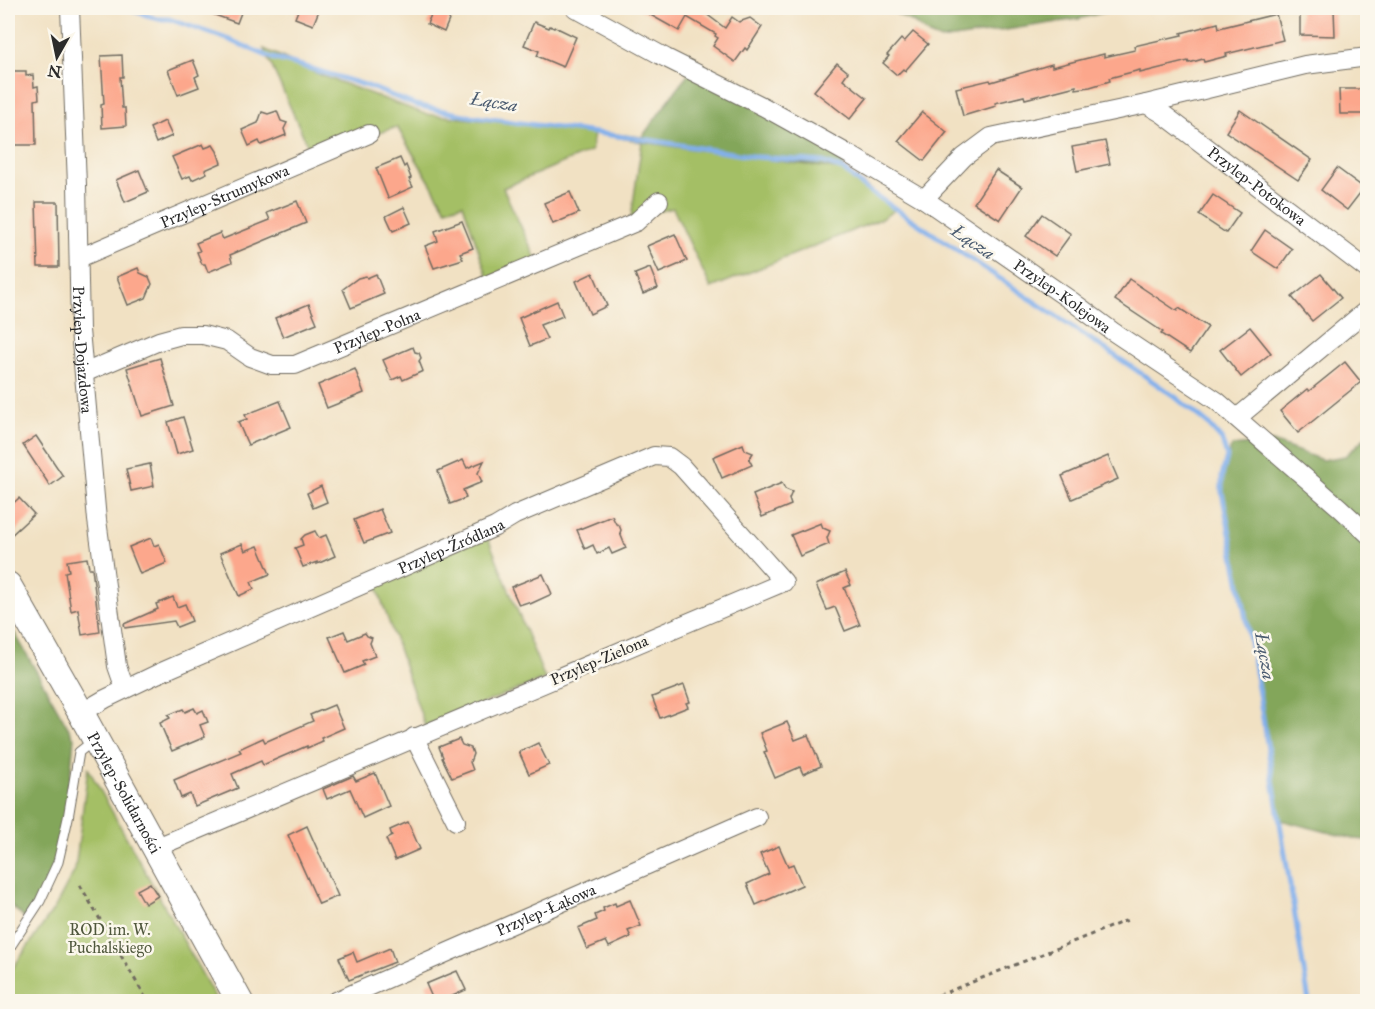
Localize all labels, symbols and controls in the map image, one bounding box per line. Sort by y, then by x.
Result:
north arrow [27,27,87,87]
text: N [46,61,63,82]
water label: Łącza [468,87,520,117]
street label: Przylep-Potokowa [1204,142,1310,229]
street label: Przylep-Strumykowa [157,160,292,232]
water label: Łącza [946,219,999,265]
street label: Przylep-Kolejowa [1010,255,1115,337]
street label: Przylep-Dojazdowa [70,286,97,414]
street label: Przylep-Polna [330,304,423,357]
street label: Przylep-Źródlana [395,514,508,578]
water label: Łącza [1250,630,1280,682]
street label: Przylep-Zielona [547,631,651,689]
street label: Przylep-Solidarności [84,728,166,857]
street label: Przylep-Łąkowa [493,879,599,940]
park label: ROD im. W. Puchalskiego [68,920,152,958]

